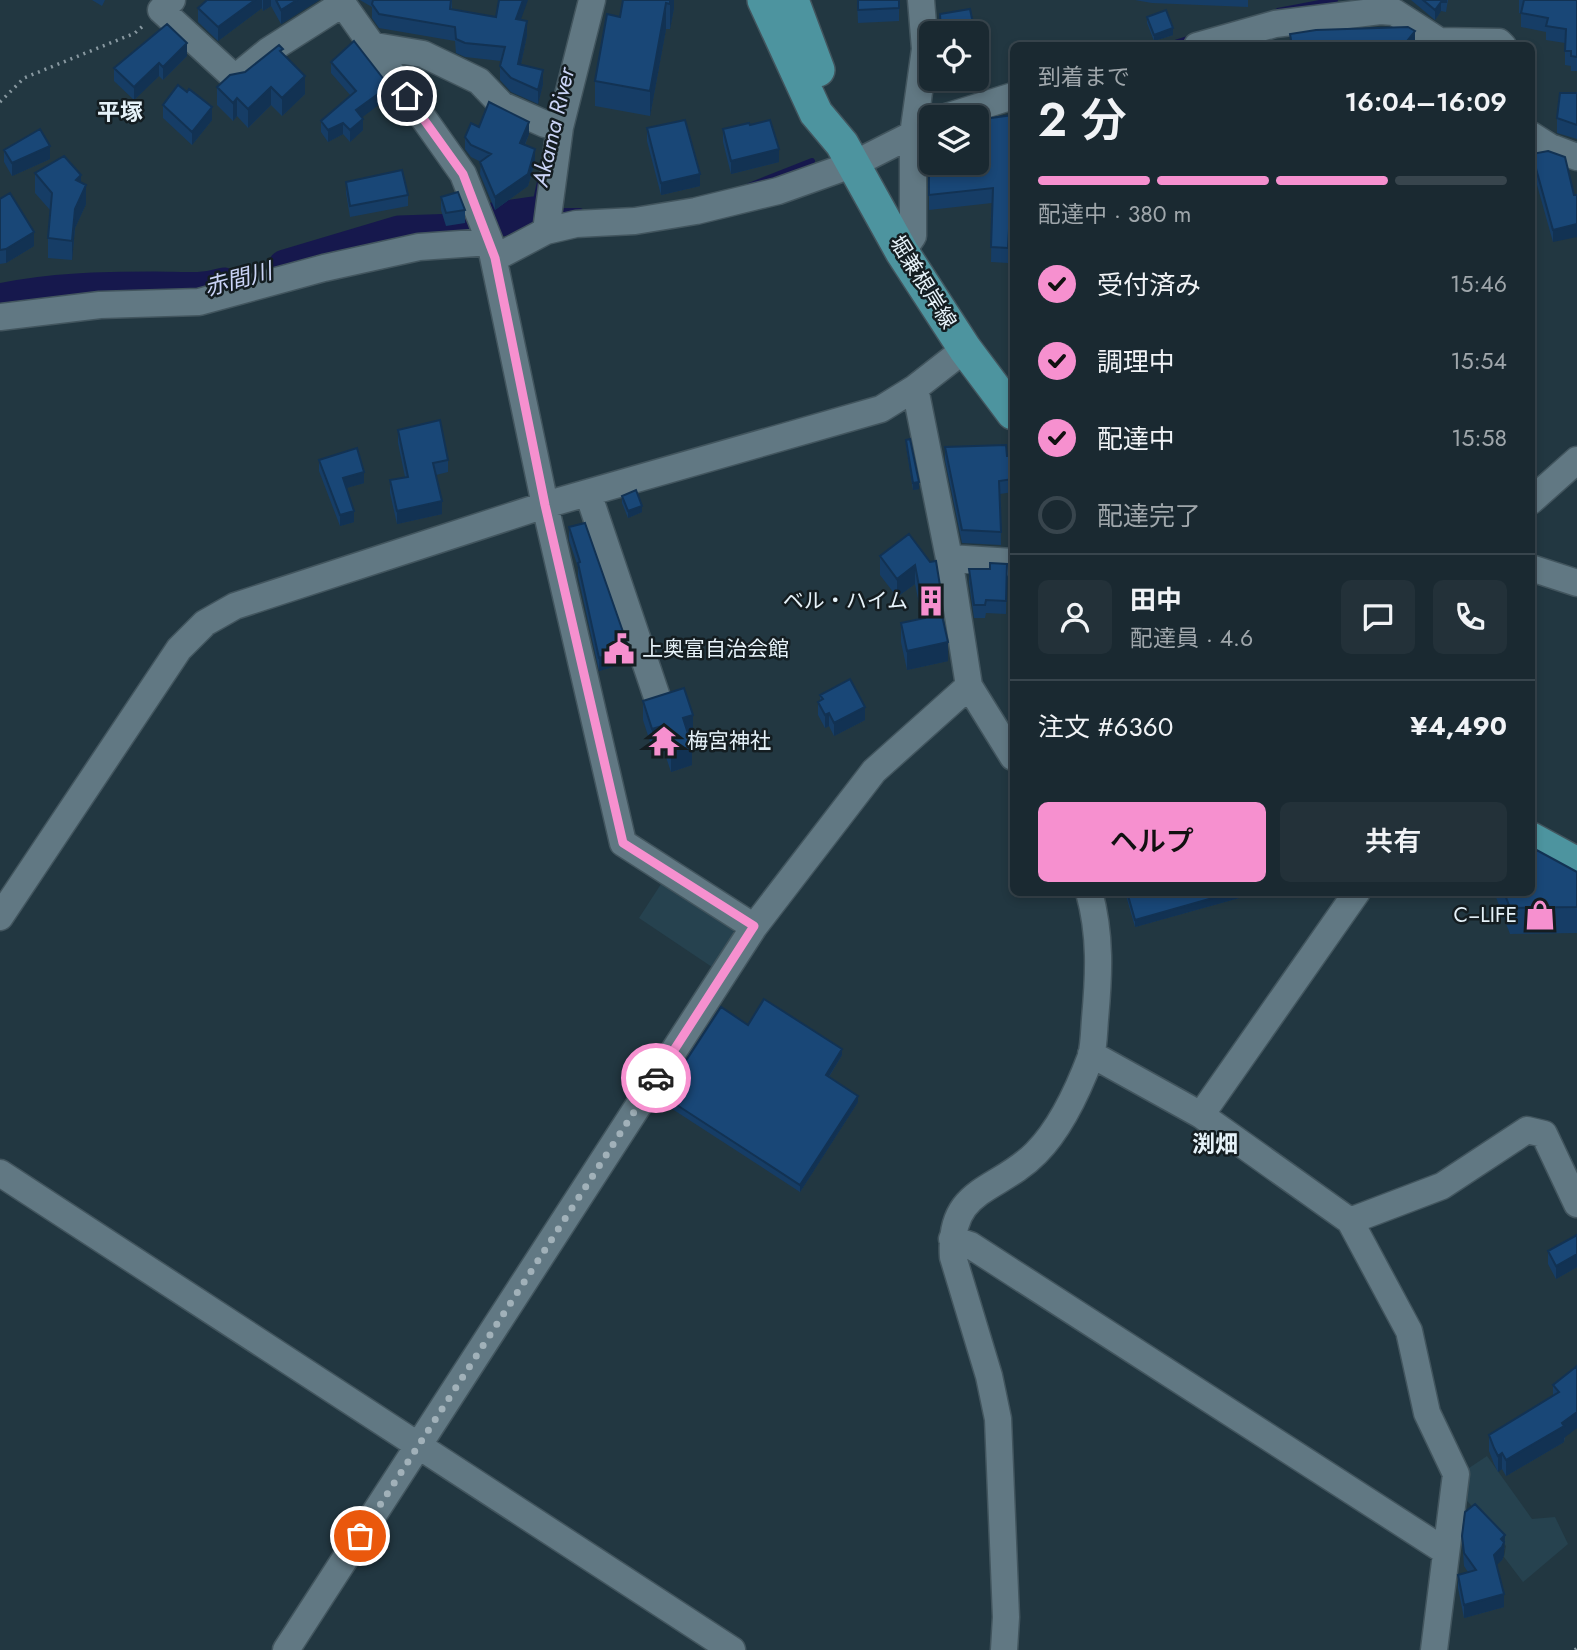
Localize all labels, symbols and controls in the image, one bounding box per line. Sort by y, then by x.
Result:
map controls [919,21,989,175]
button: locate [919,21,989,91]
text: 到着まで [1038,60,1130,94]
water label: Akama River [523,63,584,191]
pin [377,66,437,126]
icon: home [388,77,426,115]
text: 16:04–16:09 [1344,83,1507,121]
text: 2 分 [1038,87,1127,153]
district label: 平塚 [97,95,143,129]
button: layers [919,105,989,175]
text: 配達中 · 380 m [1038,197,1191,231]
street label: 堀兼根岸線 [882,230,964,334]
water label: 赤間川 [200,253,279,304]
icon: check [1038,265,1076,303]
text: 受付済み [1097,266,1201,304]
text: 15:46 [1450,267,1507,301]
icon: check [1038,342,1076,380]
text: 調理中 [1097,343,1175,381]
text: 15:54 [1450,344,1507,378]
icon: check [1038,419,1076,457]
text: 配達中 [1097,420,1175,458]
text: 15:58 [1451,421,1507,455]
text: 配達完了 [1097,497,1201,535]
button: person [1038,580,1112,654]
button: chat [1341,580,1415,654]
button: phone [1433,580,1507,654]
text: 田中 [1130,581,1182,619]
building icon: ベル・ハイム [914,584,948,618]
place label: ベル・ハイム [783,586,908,616]
text: 配達員 · 4.6 [1130,621,1253,655]
public building icon: 上奥富自治会館 [602,632,636,666]
place label: 上奥富自治会館 [642,634,789,664]
text: ¥4,490 [1410,707,1507,745]
text: 注文 #6360 [1038,708,1173,746]
temple icon: 梅宮神社 [647,724,681,758]
place label: 梅宮神社 [687,726,771,756]
button: ヘルプ [1038,802,1266,882]
button: 共有 [1280,802,1507,882]
shop icon: C−LIFE [1523,898,1557,932]
place label: C−LIFE [1454,900,1517,930]
courier [621,1043,691,1113]
icon: car [637,1059,675,1097]
district label: 渕畑 [1192,1127,1238,1161]
pin [330,1506,390,1566]
icon: bag [341,1517,379,1555]

